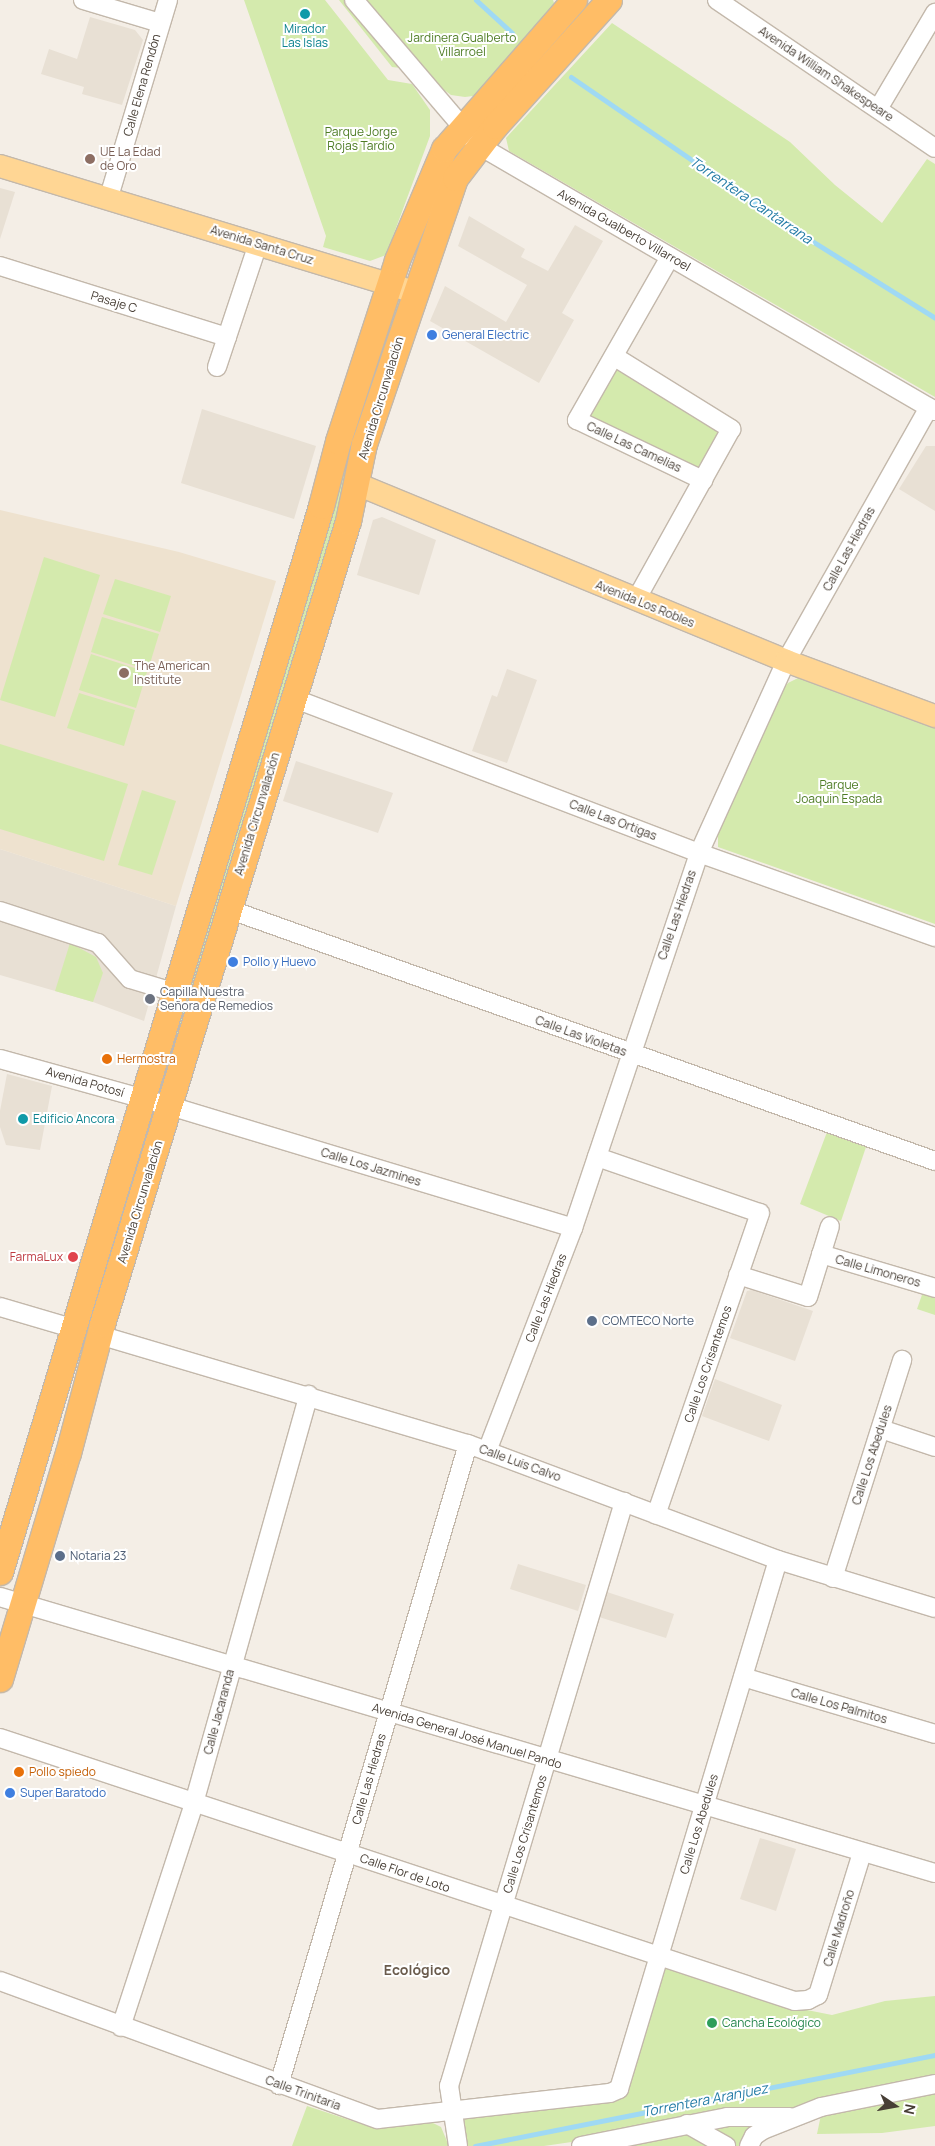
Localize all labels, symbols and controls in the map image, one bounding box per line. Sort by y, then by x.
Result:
marker: Mirador Las Islas [299,8,311,20]
place label: Mirador Las Islas [282,22,328,50]
street label: Avenida William Shakespeare [756,23,896,125]
park label: Jardinera Gualberto Villarroel [408,31,516,59]
street label: Calle Elena Rendón [121,32,163,138]
park label: Parque Jorge Rojas Tardio [325,125,397,153]
place label: UE La Edad de Oro [100,145,161,173]
marker: UE La Edad de Oro [84,153,96,165]
water label: Torrentera Cantarrana [687,153,815,247]
street label: Avenida Gualberto Villarroel [555,186,693,274]
street label: Avenida Santa Cruz [209,222,315,268]
street label: Pasaje C [89,288,139,316]
place label: General Electric [442,328,529,342]
marker: General Electric [426,329,438,341]
street label: Avenida Circunvalación [355,335,407,461]
street label: Calle Las Camelias [584,419,684,475]
street label: Calle Las Hiedras [820,504,878,594]
street label: Avenida Los Robles [593,578,697,630]
place label: The American Institute [134,659,210,687]
marker: The American Institute [118,667,130,679]
street label: Avenida Circunvalación [231,751,283,877]
park label: Parque Joaquin Espada [796,778,882,806]
street label: Calle Las Ortigas [567,797,659,843]
street label: Calle Las Hiedras [655,868,699,962]
place label: Pollo y Huevo [243,955,316,969]
marker: Pollo y Huevo [227,956,239,968]
place label: Capilla Nuestra Señora de Remedios [160,985,273,1013]
marker: Capilla Nuestra Señora de Remedios [144,993,156,1005]
street label: Calle Las Violetas [533,1013,629,1059]
place label: Hermostra [117,1052,176,1066]
marker: Hermostra [101,1053,113,1065]
street label: Avenida Potosí [44,1064,126,1100]
place label: Edificio Ancora [33,1112,115,1126]
marker: Edificio Ancora [17,1113,29,1125]
street label: Avenida Circunvalación [114,1139,166,1265]
street label: Calle Los Jazmines [319,1145,423,1189]
place label: FarmaLux [10,1250,63,1264]
marker: FarmaLux [67,1251,79,1263]
street label: Calle Las Hiedras [522,1252,570,1344]
street label: Calle Limoneros [834,1252,922,1290]
street label: Calle Los Crisantemos [681,1304,735,1424]
place label: COMTECO Norte [602,1314,694,1328]
marker: COMTECO Norte [586,1315,598,1327]
street label: Calle Los Abedules [849,1403,895,1507]
street label: Calle Luis Calvo [477,1442,563,1484]
place label: Notaria 23 [70,1549,126,1563]
marker: Notaria 23 [54,1550,66,1562]
street label: Calle Jacaranda [201,1668,237,1756]
street label: Calle Los Palmitos [789,1685,889,1727]
street label: Avenida General José Manuel Pando [370,1700,564,1772]
street label: Calle Las Hiedras [349,1732,389,1826]
place label: Pollo spiedo [29,1765,96,1779]
marker: Pollo spiedo [13,1766,25,1778]
street label: Calle Los Abedules [677,1772,721,1876]
street label: Calle Los Crisantemos [500,1773,550,1895]
place label: Super Baratodo [20,1786,106,1800]
marker: Super Baratodo [4,1787,16,1799]
street label: Calle Flor de Loto [358,1851,452,1895]
street label: Calle Madroño [820,1888,858,1968]
district label: Ecológico [384,1962,450,1978]
place label: Cancha Ecológico [722,2016,821,2030]
marker: Cancha Ecológico [706,2017,718,2029]
street label: Calle Trinitaria [263,2073,343,2113]
water label: Torrentera Aranjuez [641,2080,769,2120]
north arrow [870,2081,920,2131]
text: N [900,2102,920,2116]

